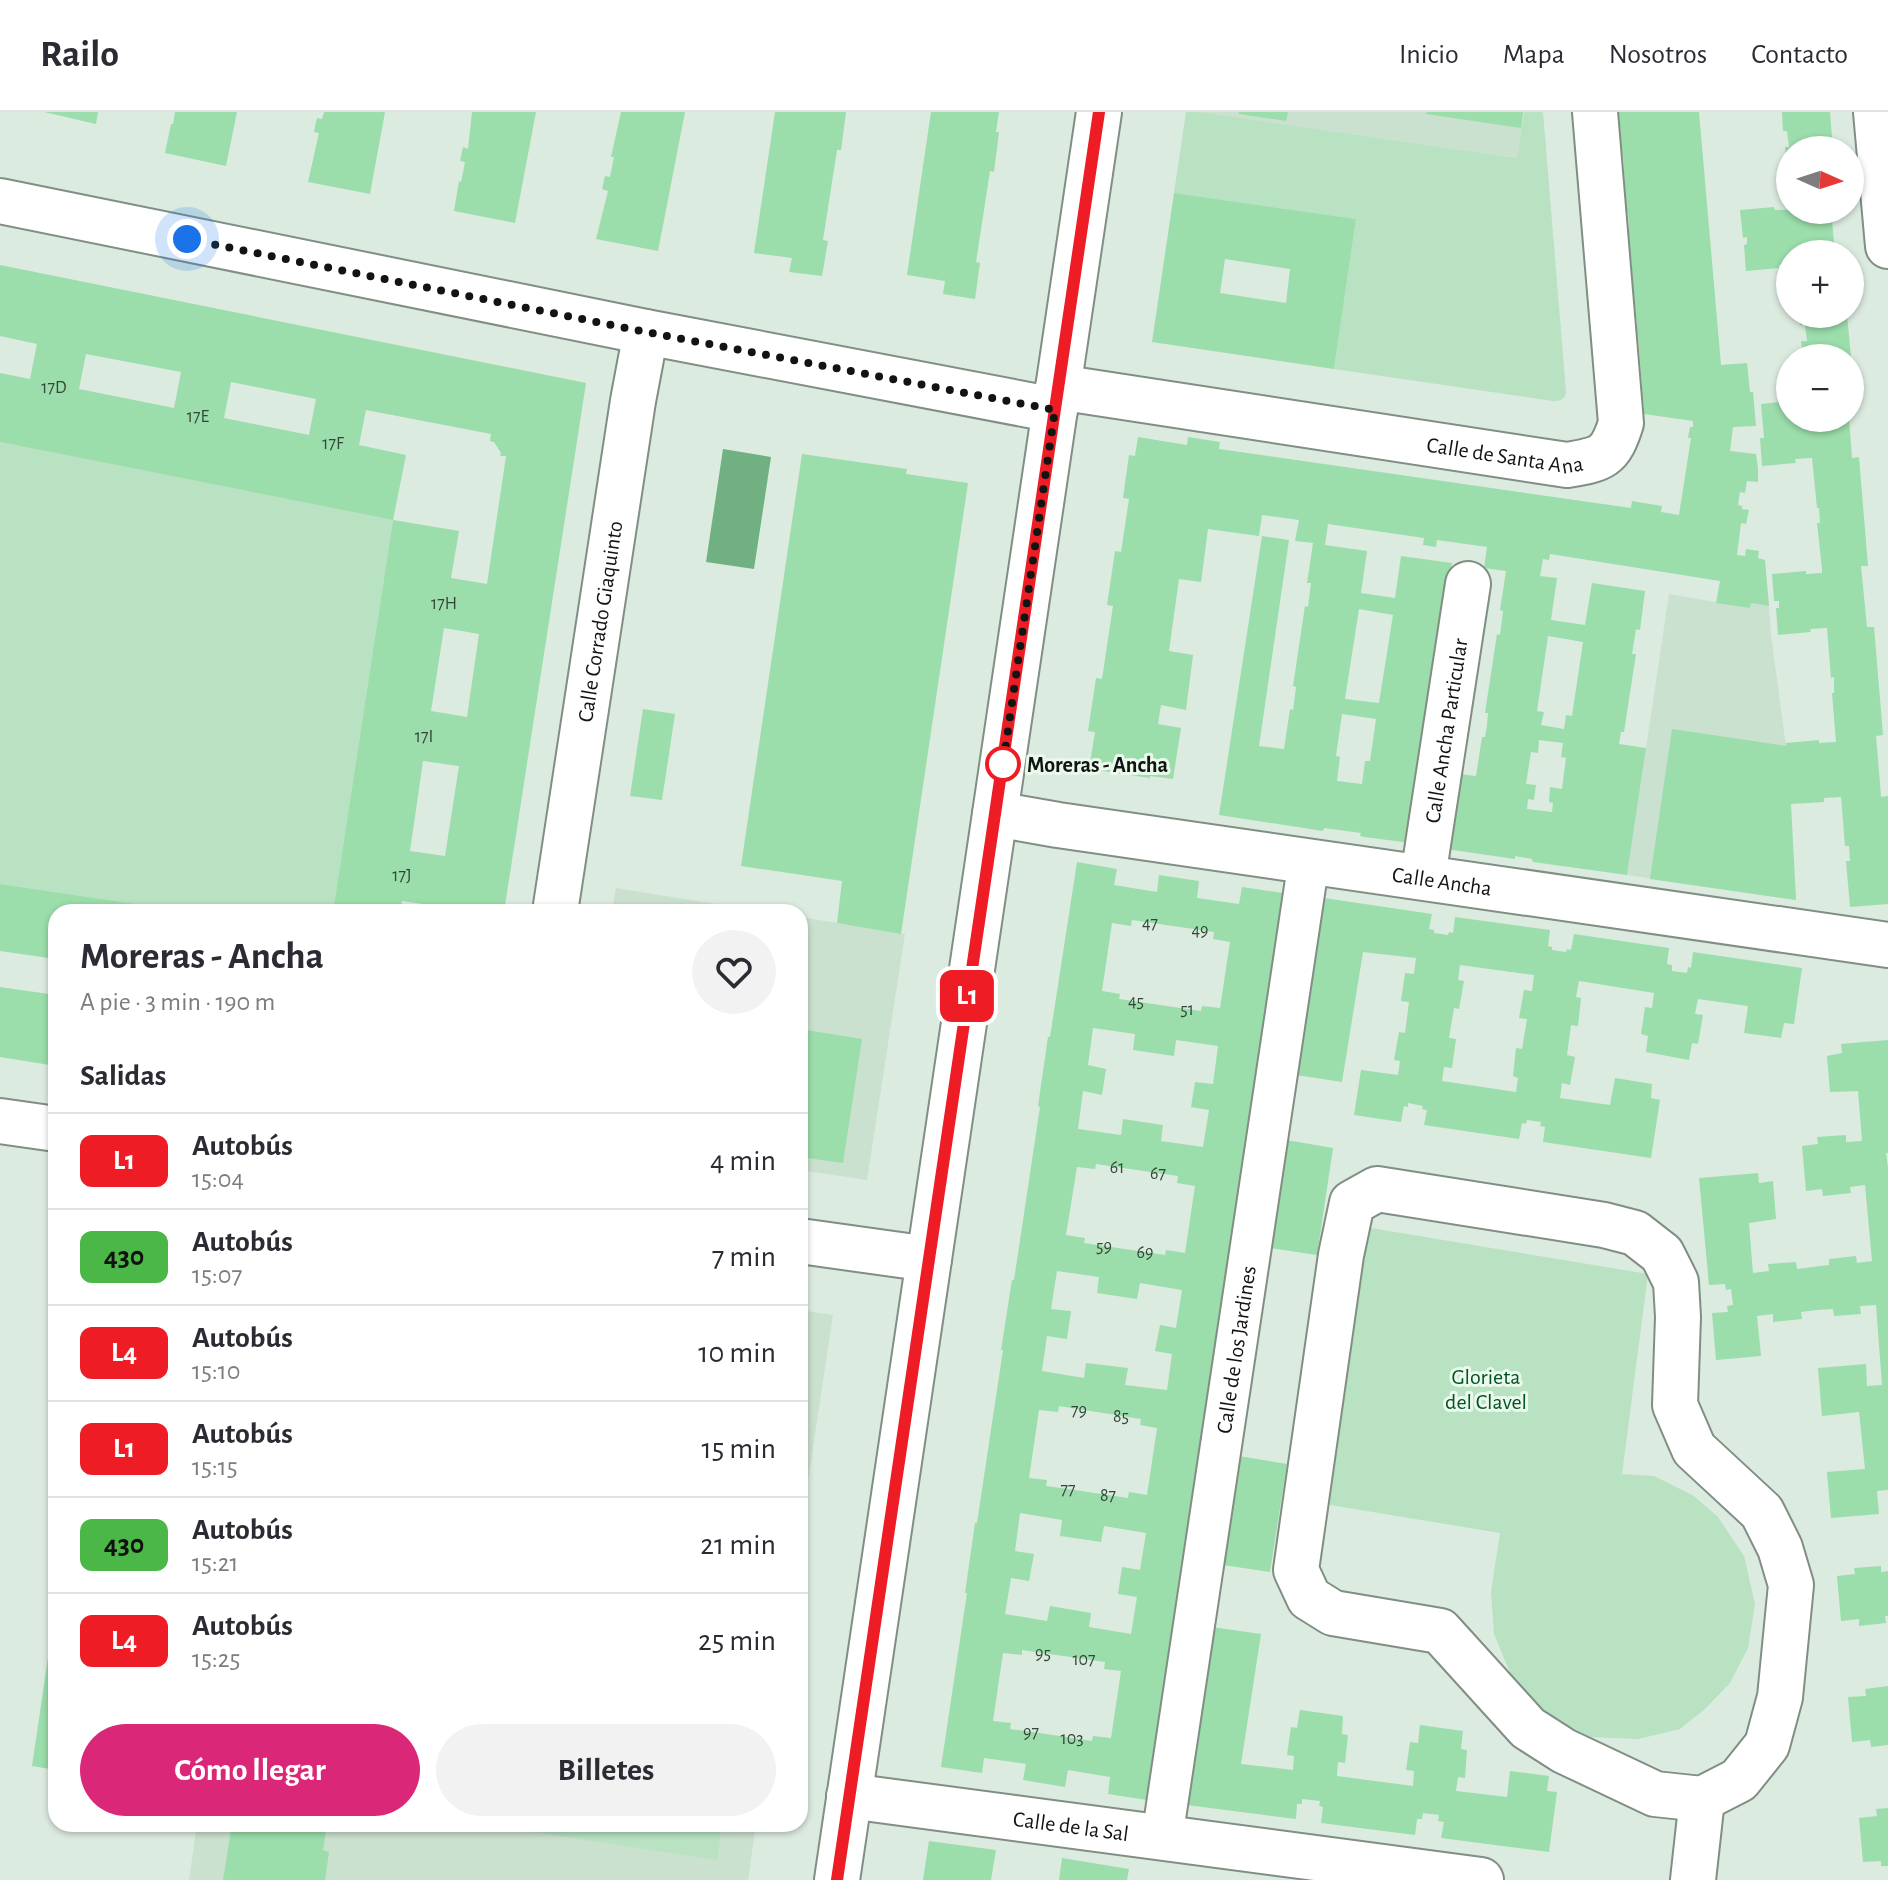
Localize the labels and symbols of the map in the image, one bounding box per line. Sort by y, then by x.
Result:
north arrow [1776,136,1864,224]
your location [167,219,207,259]
house number: 17D [41,379,67,397]
house number: 17E [187,408,210,426]
street label: Calle de Santa Ana [1425,434,1585,478]
house number: 17F [322,435,344,453]
street label: Calle Corrado Giaquinto [574,519,627,724]
house number: 17H [431,595,457,613]
street label: Calle Ancha Particular [1421,637,1471,825]
house number: 17I [415,728,433,746]
marker: Moreras - Ancha [986,747,1020,781]
place label: Moreras - Ancha [1027,754,1169,776]
street label: Calle Ancha [1391,863,1493,900]
house number: 17J [392,867,412,885]
house number: 47 [1142,915,1158,933]
house number: 49 [1191,922,1209,940]
line badge: L1 [931,970,1003,1022]
house number: 45 [1128,993,1144,1011]
house number: 51 [1180,1001,1194,1019]
house number: 61 [1110,1159,1124,1177]
house number: 67 [1150,1165,1166,1183]
house number: 59 [1096,1238,1112,1256]
house number: 69 [1137,1244,1153,1262]
street label: Calle de los Jardines [1213,1264,1260,1435]
park label: Glorieta del Clavel [1445,1366,1527,1413]
house number: 79 [1071,1402,1087,1420]
house number: 85 [1113,1408,1129,1426]
house number: 77 [1060,1481,1076,1499]
house number: 87 [1100,1487,1116,1505]
house number: 95 [1035,1645,1051,1663]
house number: 107 [1072,1651,1096,1669]
house number: 97 [1023,1724,1039,1742]
house number: 103 [1060,1730,1084,1748]
street label: Calle de la Sal [1012,1808,1130,1845]

